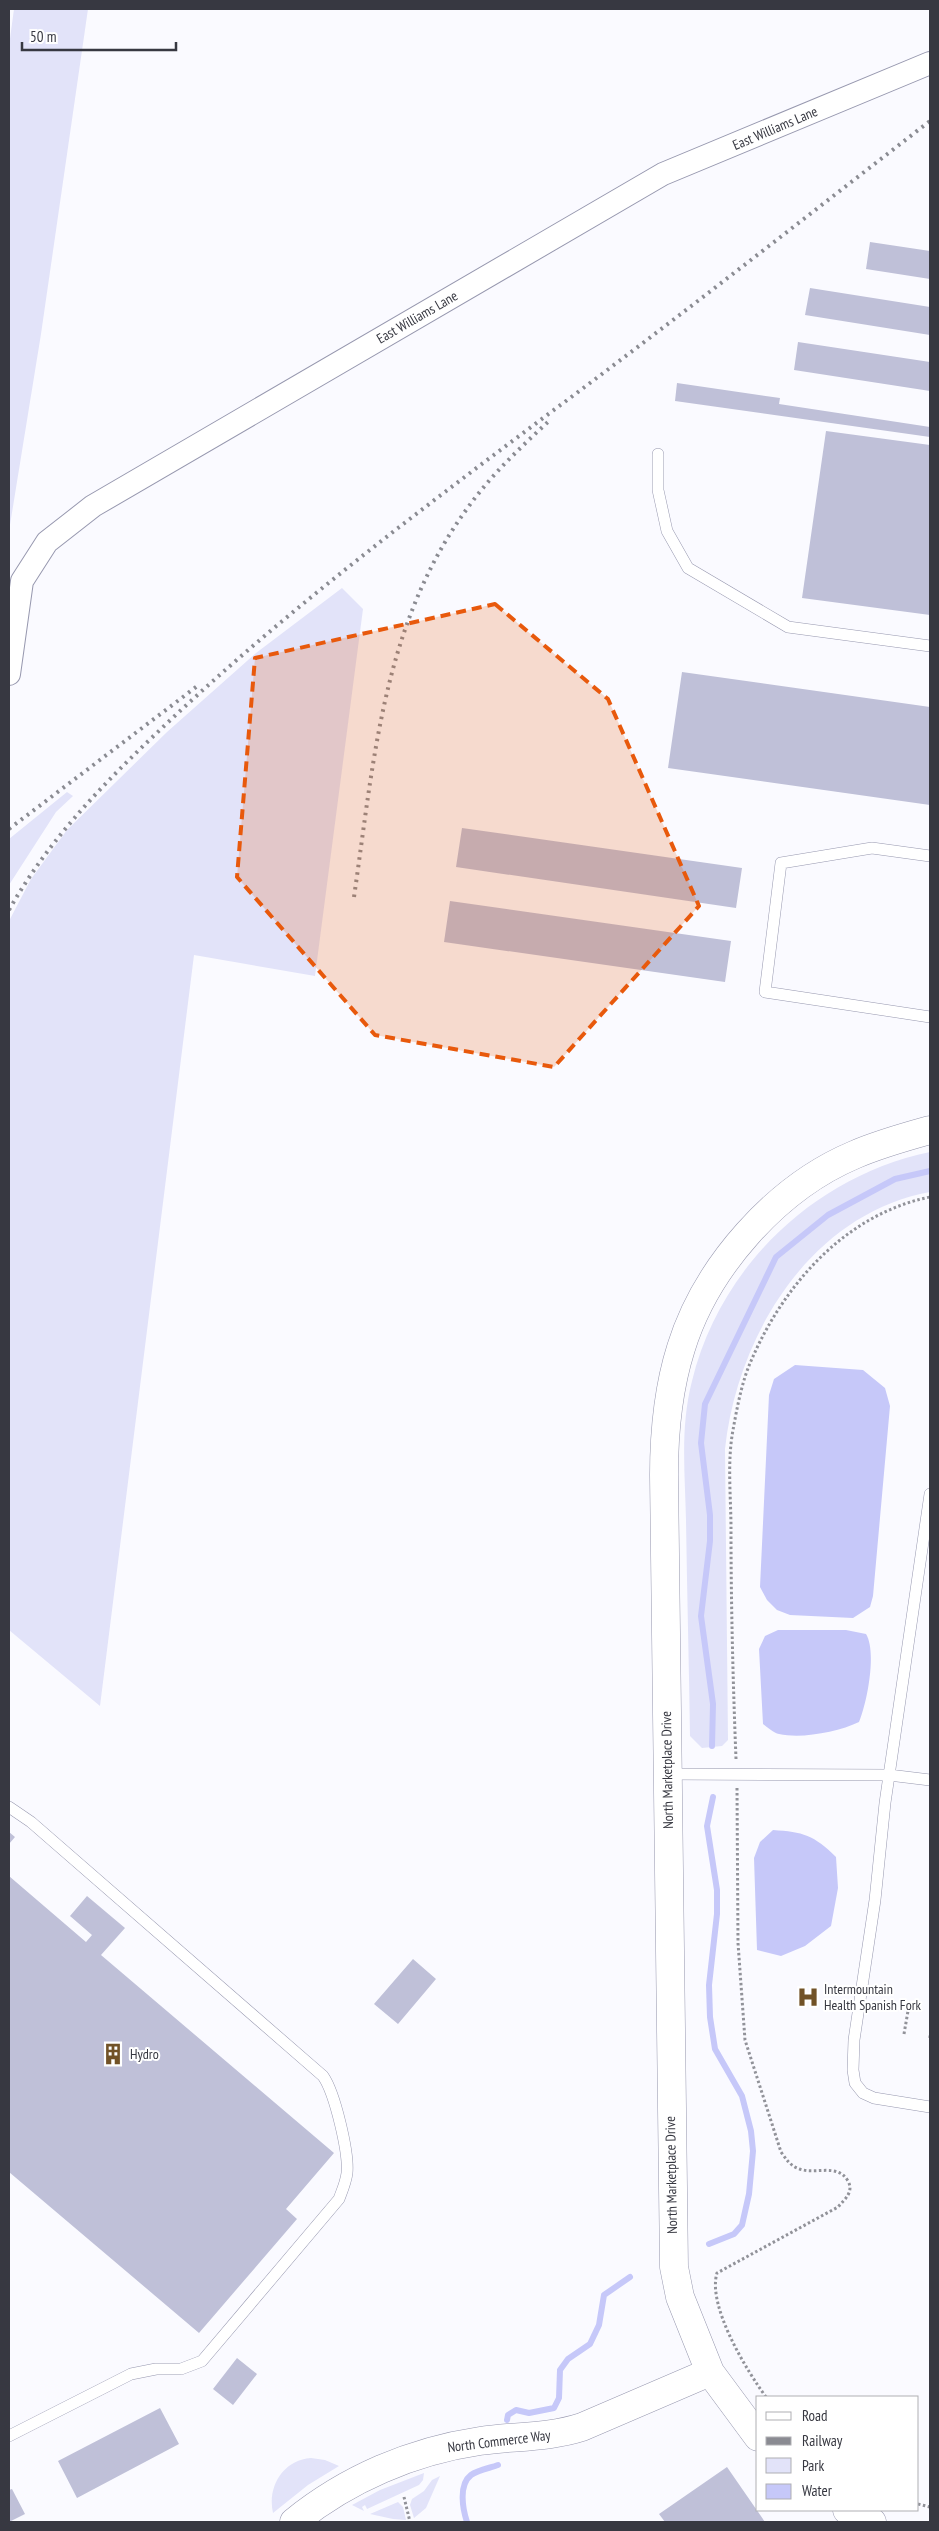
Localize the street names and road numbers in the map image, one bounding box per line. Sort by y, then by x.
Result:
street label: East Williams Lane [730,102,820,154]
street label: East Williams Lane [373,286,461,347]
street label: North Marketplace Drive [657,1711,677,1829]
street label: North Marketplace Drive [661,2116,681,2234]
street label: North Commerce Way [446,2426,552,2456]

